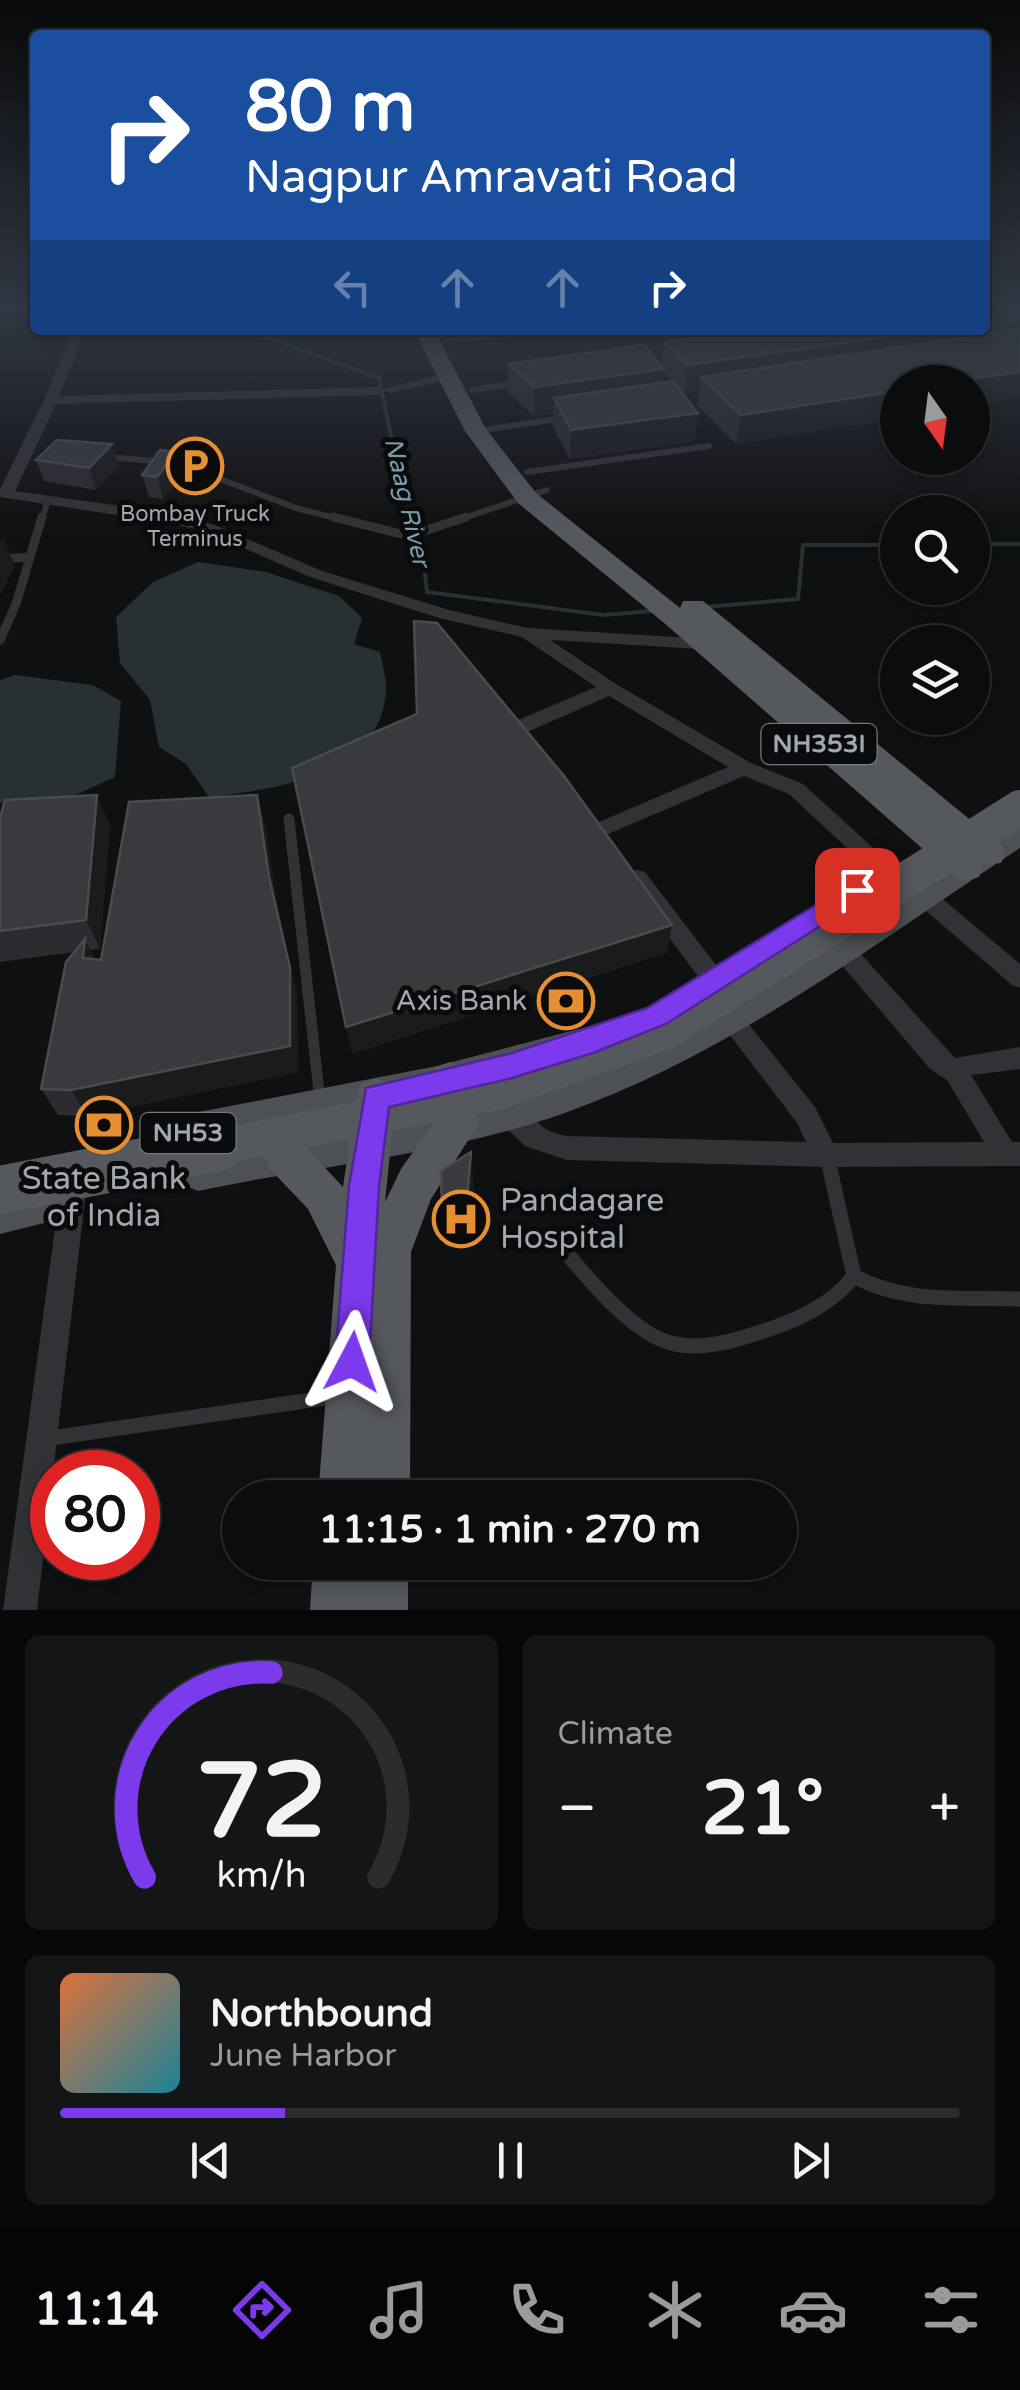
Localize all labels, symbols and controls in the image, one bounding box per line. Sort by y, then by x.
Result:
text: 80 m [245,66,415,150]
icon: right [80,70,210,200]
text: Nagpur Amravati Road [245,151,738,205]
icon: left [325,260,380,315]
icon: ahead [430,260,485,315]
icon: ahead [535,260,590,315]
icon: right [640,260,695,315]
north arrow [880,365,990,475]
map controls [880,365,990,735]
water label: Naag River [378,435,437,573]
parking icon: Bombay Truck Terminus [165,436,225,496]
button: search [880,495,990,605]
place label: Bombay Truck Terminus [120,501,270,552]
button: layers [880,625,990,735]
road number: NH353I [762,724,876,764]
pin [815,848,900,933]
icon: arrive [830,863,885,918]
bank icon: Axis Bank [536,971,596,1031]
place label: Axis Bank [396,984,527,1018]
bank icon: State Bank of India [74,1095,134,1155]
road number: NH53 [140,1113,236,1153]
place label: State Bank of India [22,1160,186,1235]
place label: Pandagare Hospital [500,1182,664,1257]
hospital icon: Pandagare Hospital [431,1189,491,1249]
position arrow [300,1310,404,1414]
speed limit sign: 80 [30,1450,160,1580]
text: 11:15 · 1 min · 270 m [318,1507,701,1553]
text: Climate [558,1715,673,1753]
text: 72 [196,1740,327,1865]
text: 21° [702,1764,824,1854]
text: − [558,1776,597,1842]
text: + [929,1776,960,1842]
text: km/h [216,1854,306,1897]
text: Northbound [210,1991,433,2037]
text: June Harbor [210,2037,397,2075]
icon: previous [183,2133,238,2188]
icon: pause [483,2133,538,2188]
icon: next [783,2133,838,2188]
icon: directions [227,2275,297,2345]
icon: music [364,2275,434,2345]
icon: phone [502,2275,572,2345]
icon: climate [640,2275,710,2345]
icon: car [778,2275,848,2345]
icon: filters [916,2275,986,2345]
text: 11:14 [34,2283,159,2337]

